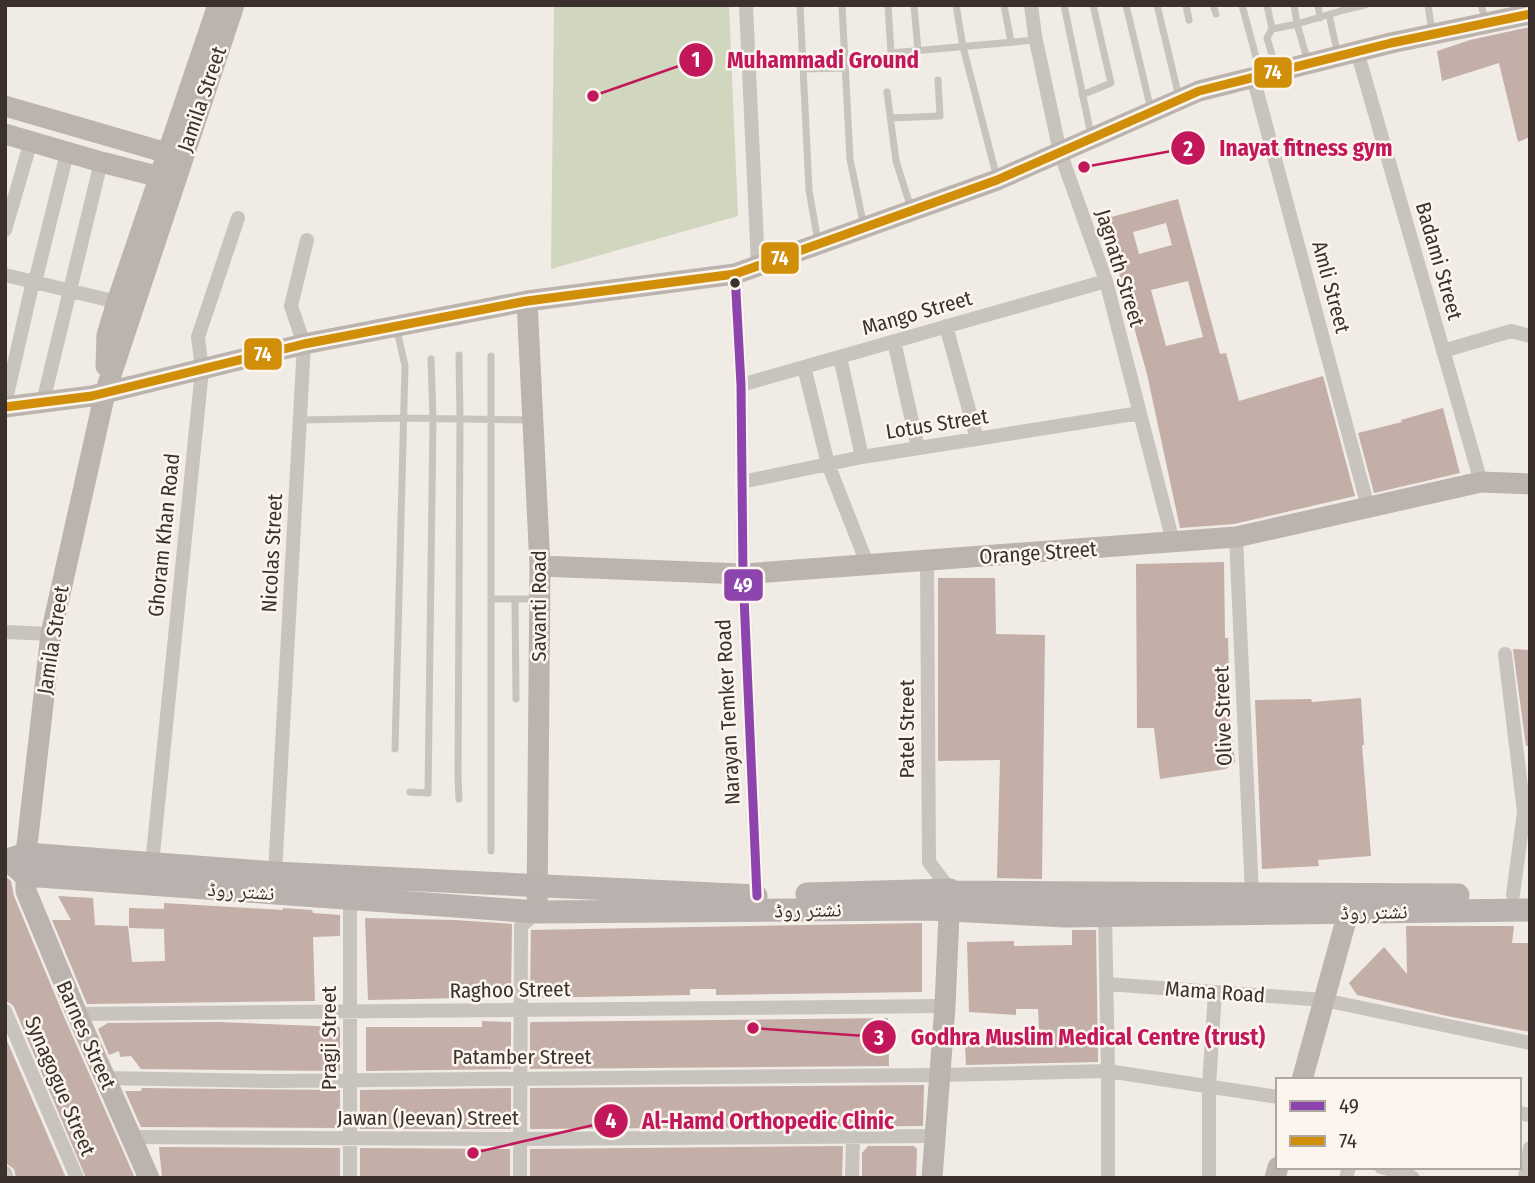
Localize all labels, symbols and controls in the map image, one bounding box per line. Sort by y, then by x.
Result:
callout: Muhammadi Ground [678,38,933,82]
street label: Jamila Street [172,43,232,155]
text: Muhammadi Ground [727,46,919,74]
text: 1 [692,47,700,73]
line badge: 74 [1253,56,1293,89]
text: 74 [1264,61,1282,84]
callout: Inayat fitness gym [1171,126,1407,170]
text: Inayat fitness gym [1219,134,1393,162]
text: 2 [1182,136,1193,162]
street label: Badami Street [1410,199,1468,323]
street label: Jagnath Street [1090,206,1150,330]
street label: Amli Street [1306,238,1356,336]
line badge: 74 [760,241,800,275]
text: 74 [771,247,789,270]
unlabelled marker [728,276,742,290]
street label: Mango Street [859,285,975,341]
line badge: 74 [243,337,283,371]
text: 74 [254,343,272,366]
street label: Lotus Street [884,403,990,445]
street label: Ghoram Khan Road [142,452,186,618]
street label: Nicolas Street [256,493,288,613]
street label: Orange Street [978,536,1098,570]
street label: Savanti Road [526,550,552,662]
line badge: 49 [723,568,764,602]
text: 49 [733,574,753,597]
street label: Jamila Street [32,584,74,696]
street label: Narayan Temker Road [710,618,746,806]
street label: Olive Street [1208,665,1238,767]
street label: Patel Street [894,679,920,779]
street label: نشتر روڈ [207,876,275,906]
street label: نشتر روڈ [774,896,842,924]
street label: نشتر روڈ [1340,898,1408,926]
street label: Raghoo Street [449,976,571,1004]
street label: Mama Road [1164,976,1266,1008]
street label: Barnes Street [51,977,122,1093]
street label: Pragji Street [316,986,342,1090]
street label: Synagogue Street [19,1012,101,1160]
callout: Godhra Muslim Medical Centre (trust) [862,1015,1279,1059]
text: Godhra Muslim Medical Centre (trust) [911,1023,1265,1051]
text: 3 [873,1025,884,1051]
street label: Patamber Street [453,1044,592,1070]
legend [1276,1078,1521,1169]
text: 49 [1339,1093,1359,1119]
callout: Al-Hamd Orthopedic Clinic [593,1099,909,1143]
street label: Jawan (Jeevan) Street [337,1105,519,1131]
text: Al-Hamd Orthopedic Clinic [641,1107,894,1135]
text: 4 [606,1108,617,1134]
text: 74 [1339,1128,1357,1154]

